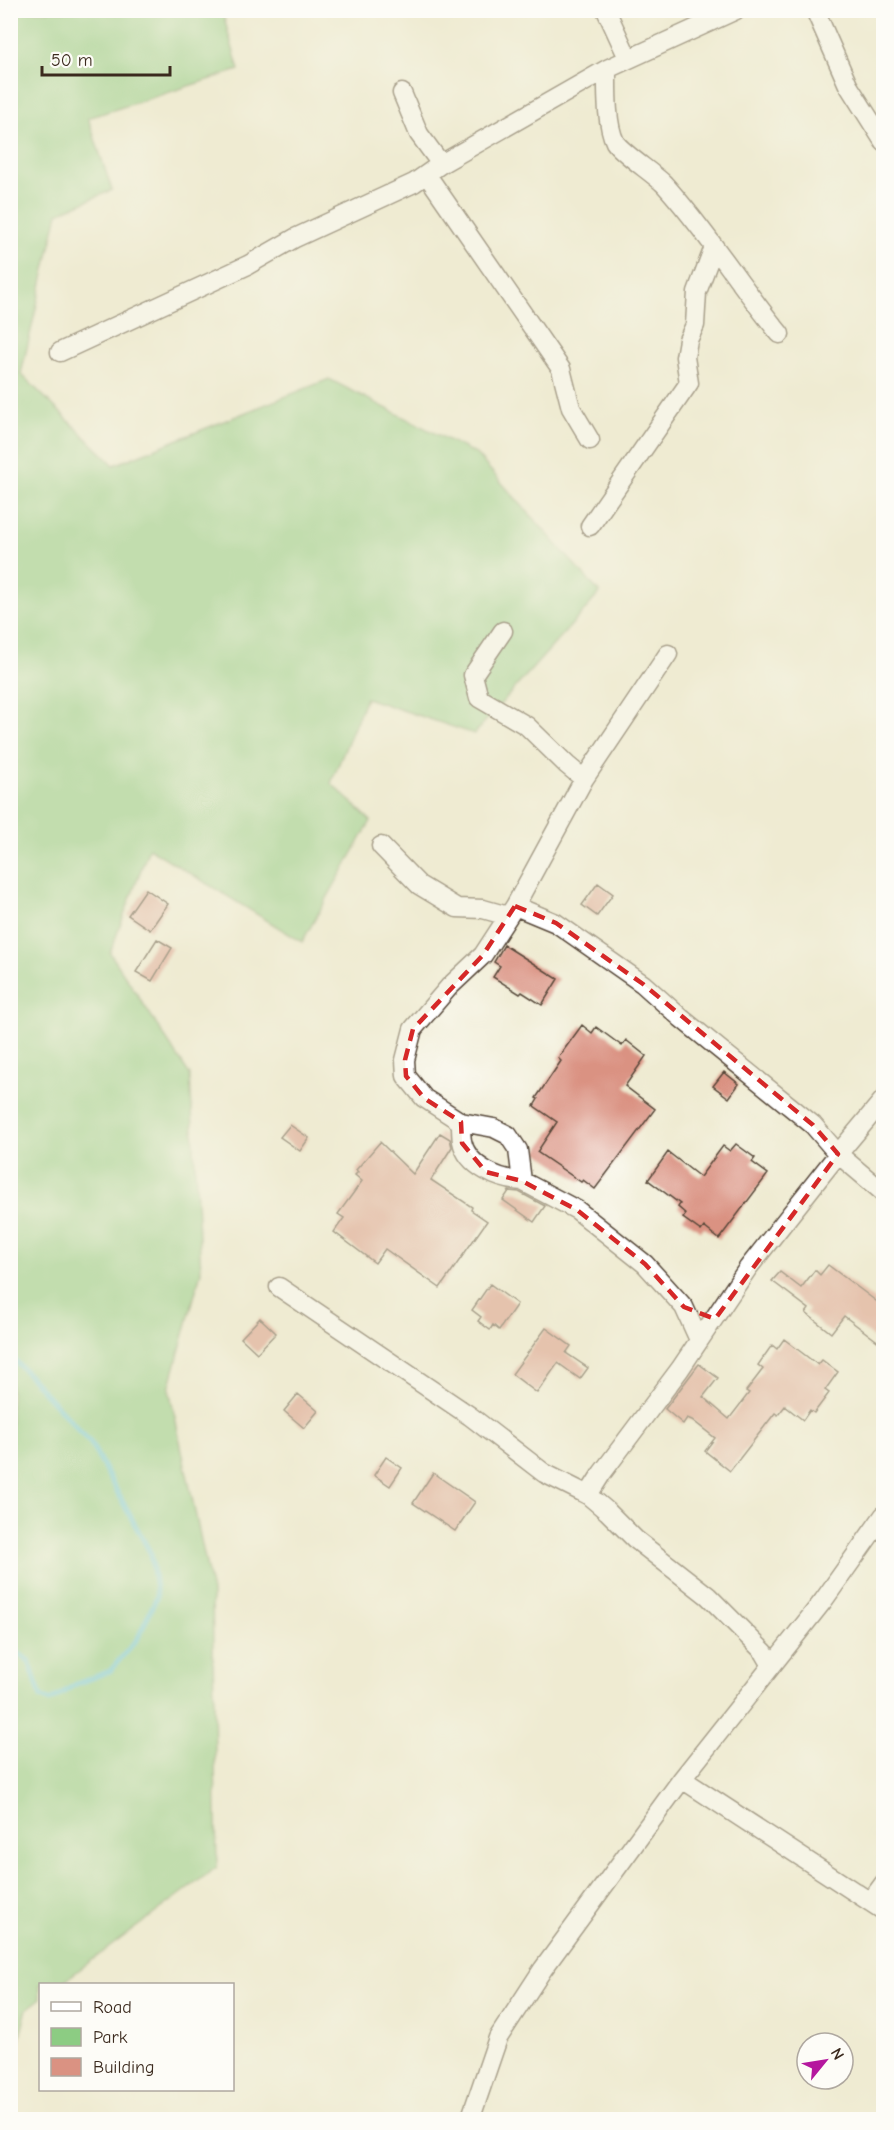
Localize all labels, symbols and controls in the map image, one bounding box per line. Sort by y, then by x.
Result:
scale bar [42,39,170,77]
text: 50 m [51,50,93,71]
legend [39,1983,234,2091]
text: Road [93,1997,132,2018]
text: Park [93,2027,128,2048]
north arrow [795,2031,855,2091]
text: N [827,2045,848,2063]
text: Building [93,2057,155,2078]

